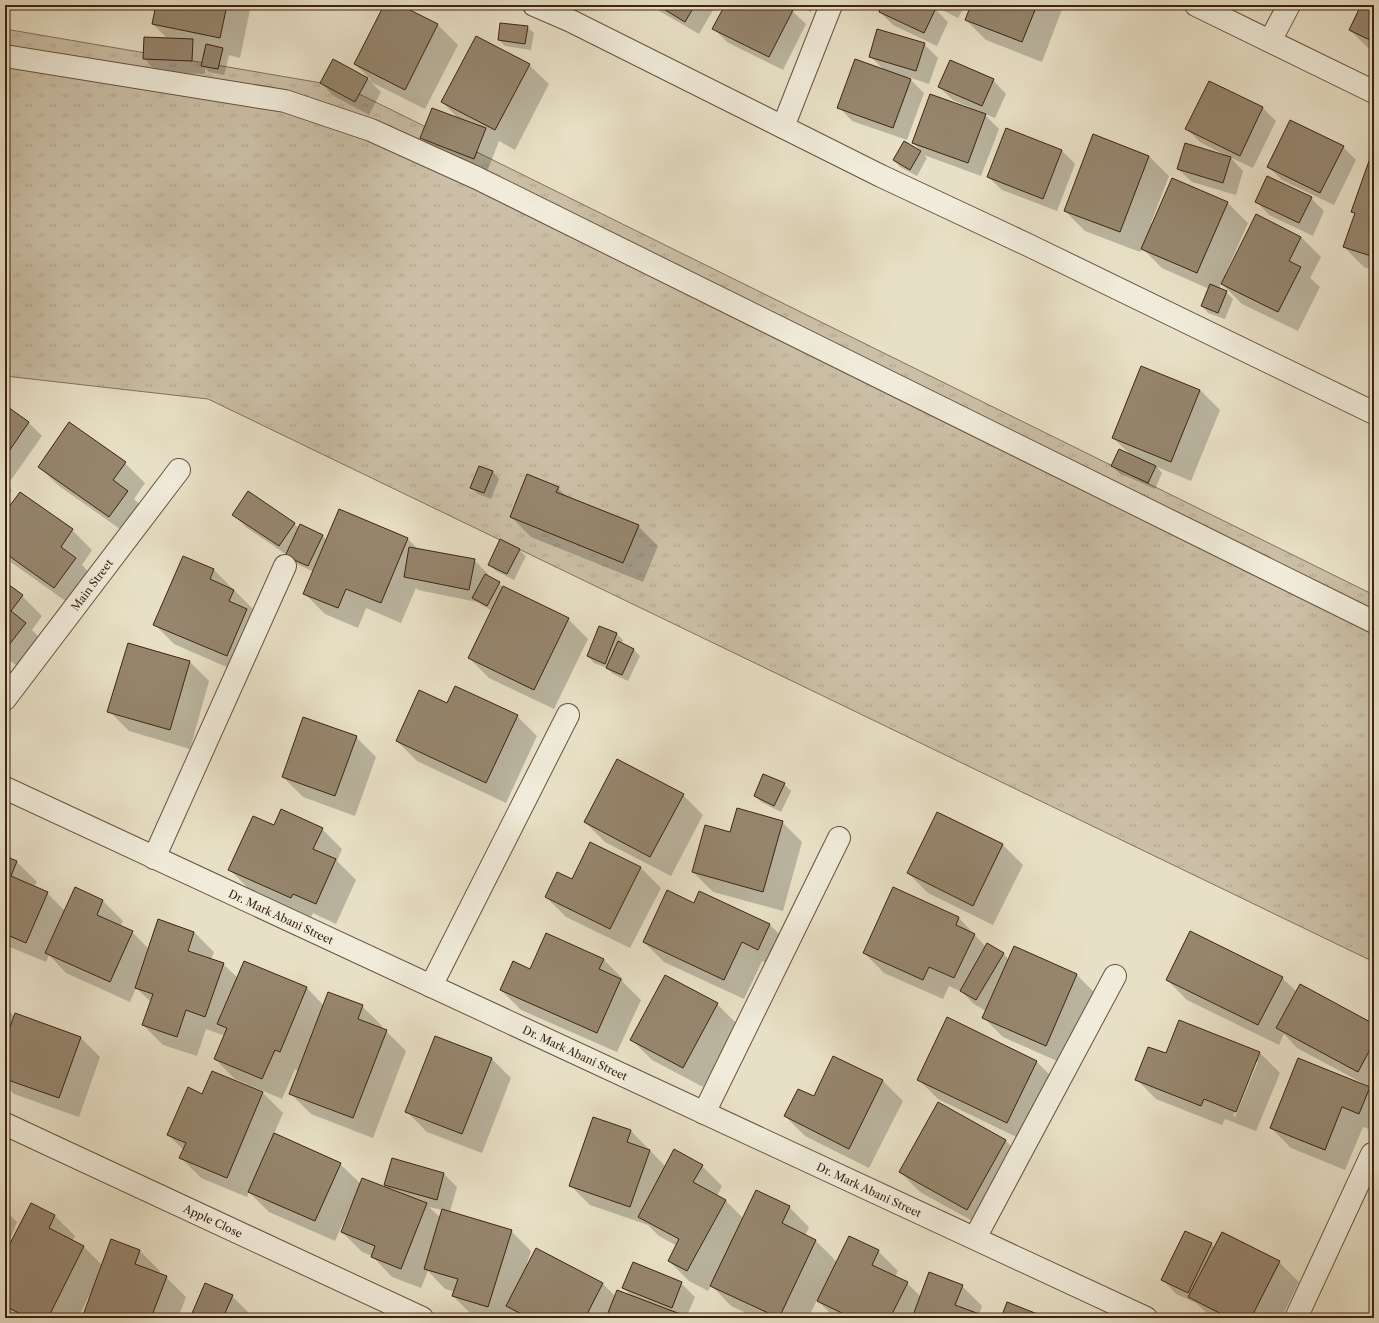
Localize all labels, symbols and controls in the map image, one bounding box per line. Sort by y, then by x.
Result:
street label: Main Street [68,556,116,614]
street label: Dr. Mark Abani Street [226,887,336,948]
street label: Dr. Mark Abani Street [520,1023,630,1084]
street label: Dr. Mark Abani Street [814,1160,924,1221]
street label: Apple Close [180,1201,245,1241]

